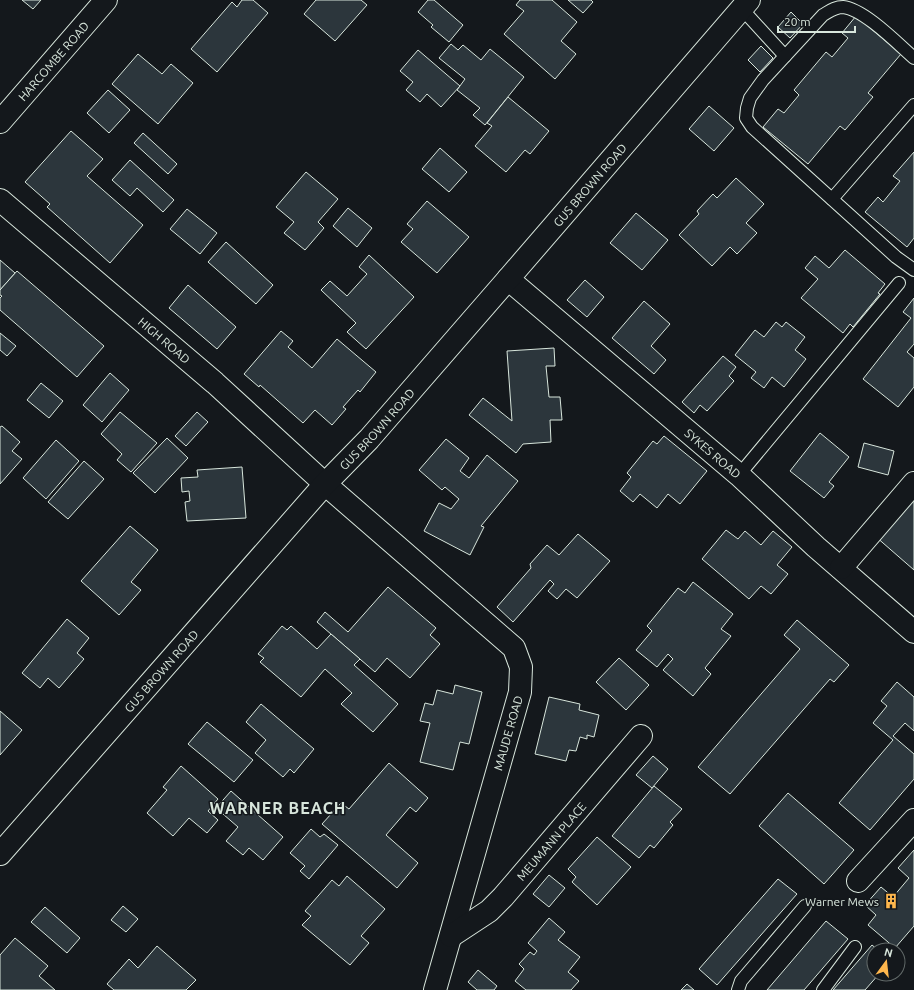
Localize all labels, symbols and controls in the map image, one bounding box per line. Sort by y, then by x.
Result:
scale bar [778,8,855,34]
text: 20 m [784,15,811,28]
street label: HARCOMBE ROAD [15,19,91,103]
street label: GUS BROWN ROAD [550,141,629,229]
street label: HIGH ROAD [136,314,193,366]
street label: GUS BROWN ROAD [336,386,417,472]
street label: SYKES ROAD [682,426,744,480]
street label: GUS BROWN ROAD [121,627,201,714]
street label: MAUDE ROAD [491,694,525,772]
district label: WARNER BEACH [210,799,346,817]
street label: MEUMANN PLACE [514,799,588,883]
building icon: Warner Mews [882,892,900,910]
place label: Warner Mews [805,895,879,908]
north arrow [866,942,906,982]
text: N [883,945,894,959]

